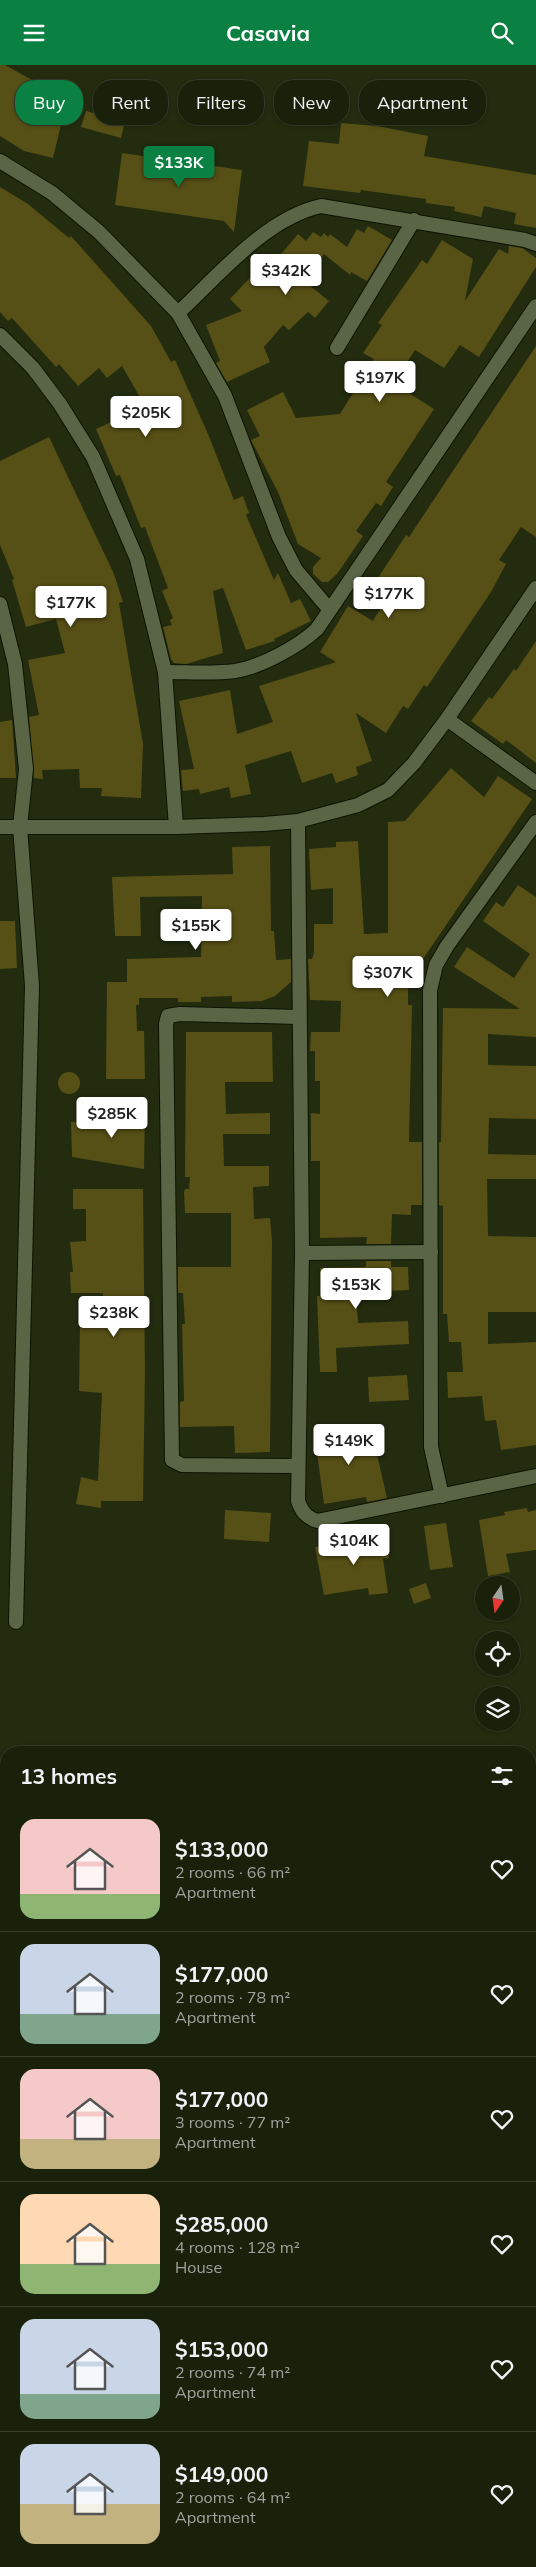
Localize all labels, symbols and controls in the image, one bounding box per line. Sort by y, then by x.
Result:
icon: menu [20,19,48,47]
text: Casavia [226,19,310,47]
icon: search [488,19,516,47]
chip: Buy [15,80,83,125]
chip: Rent [93,80,168,125]
chip: Filters [178,80,264,125]
chip: New [274,80,349,125]
chip: Apartment [359,80,486,125]
pin: $133K [144,145,214,188]
text: $133K [154,152,204,172]
pin: $342K [251,253,321,296]
text: $342K [261,260,311,280]
pin: $197K [345,361,415,403]
text: $197K [355,367,405,387]
pin: $205K [111,395,181,438]
text: $205K [121,402,171,422]
pin: $177K [354,577,424,619]
text: $177K [364,583,414,603]
pin: $177K [36,585,106,628]
text: $177K [46,592,96,612]
pin: $155K [161,909,231,951]
text: $155K [171,915,221,935]
pin: $307K [353,955,423,998]
text: $307K [363,962,413,982]
pin: $285K [77,1097,147,1139]
text: $285K [87,1103,137,1123]
pin: $153K [321,1267,391,1310]
text: $153K [331,1274,381,1294]
pin: $238K [79,1295,149,1338]
text: $238K [89,1302,139,1322]
pin: $149K [314,1423,384,1466]
text: $149K [324,1430,374,1450]
pin: $104K [319,1523,389,1566]
text: $104K [329,1530,379,1550]
north arrow [475,1576,520,1621]
map controls [475,1576,520,1731]
button: locate [475,1631,520,1676]
button: layers [475,1686,520,1731]
icon: filters [488,1762,516,1790]
text: 13 homes [20,1763,117,1789]
text: $133,000 [175,1836,268,1862]
icon: home [60,1839,120,1899]
icon: heart [488,1855,516,1883]
text: 2 rooms · 66 m² [175,1862,290,1882]
text: Apartment [175,1882,256,1902]
text: $177,000 [175,1961,268,1987]
icon: home [60,1964,120,2024]
icon: heart [488,1980,516,2008]
text: 2 rooms · 78 m² [175,1987,290,2007]
text: Apartment [175,2007,256,2027]
text: $177,000 [175,2086,268,2112]
icon: home [60,2089,120,2149]
icon: heart [488,2105,516,2133]
text: 3 rooms · 77 m² [175,2112,290,2132]
text: Apartment [175,2132,256,2152]
text: $285,000 [175,2211,268,2237]
icon: home [60,2214,120,2274]
icon: heart [488,2230,516,2258]
text: 4 rooms · 128 m² [175,2237,300,2257]
text: House [175,2257,222,2277]
text: $153,000 [175,2336,268,2362]
icon: home [60,2339,120,2399]
icon: heart [488,2355,516,2383]
text: 2 rooms · 74 m² [175,2362,290,2382]
text: Apartment [175,2382,256,2402]
text: $149,000 [175,2461,268,2487]
icon: home [60,2464,120,2524]
icon: heart [488,2480,516,2508]
text: 2 rooms · 64 m² [175,2487,290,2507]
text: Apartment [175,2507,256,2527]

